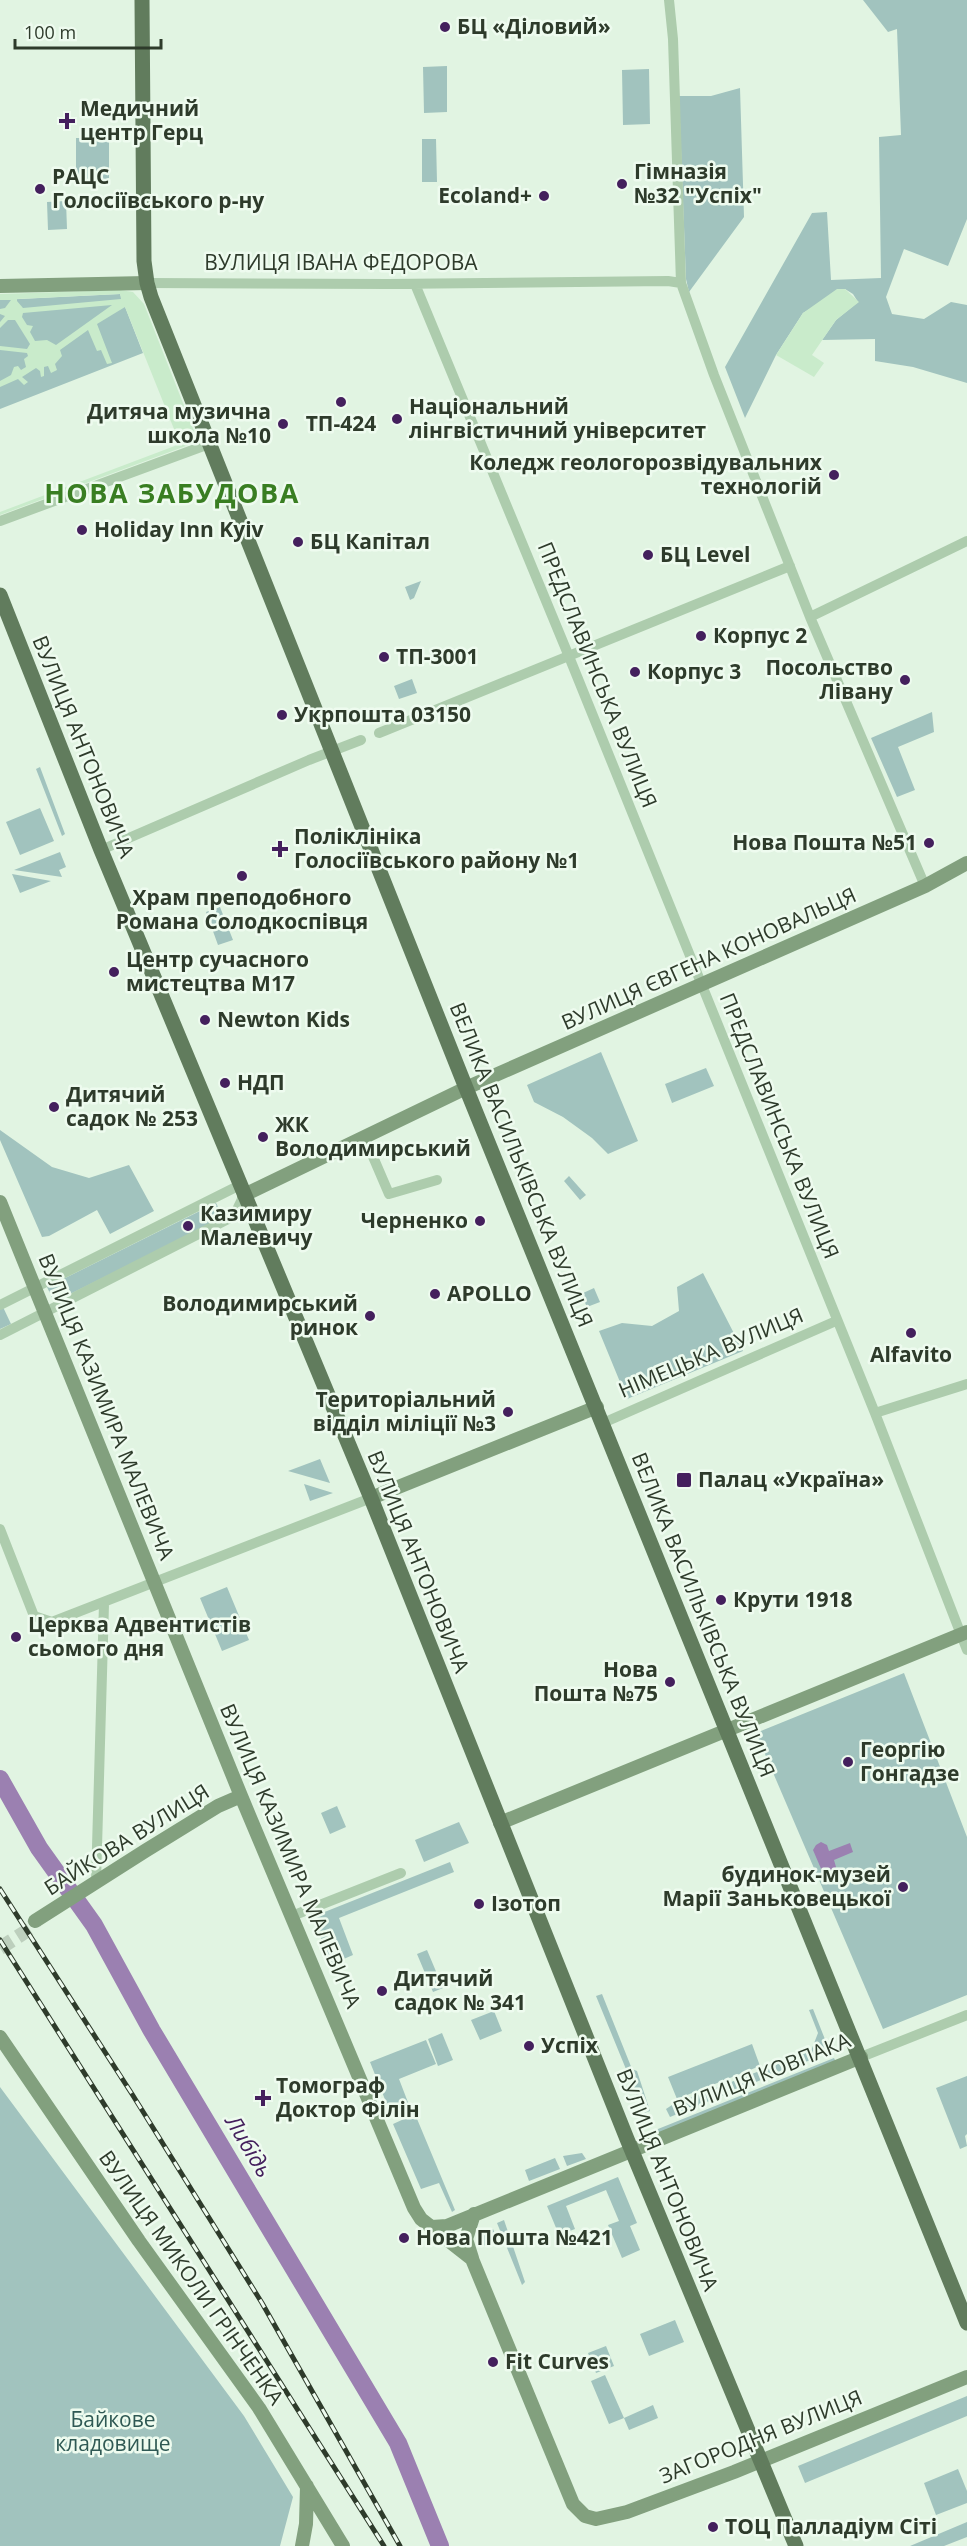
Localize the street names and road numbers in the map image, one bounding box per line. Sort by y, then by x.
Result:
street label: ВУЛИЦЯ ІВАНА ФЕДОРОВА [204,248,478,276]
street label: ПРЕДСЛАВИНСЬКА ВУЛИЦЯ [532,538,664,812]
street label: ВУЛИЦЯ АНТОНОВИЧА [26,631,142,863]
street label: ВУЛИЦЯ ЄВГЕНА КОНОВАЛЬЦЯ [557,880,860,1036]
street label: ПРЕДСЛАВИНСЬКА ВУЛИЦЯ [714,989,846,1263]
street label: ВЕЛИКА ВАСИЛЬКІВСЬКА ВУЛИЦЯ [444,998,600,1331]
street label: ВУЛИЦЯ КАЗИМИРА МАЛЕВИЧА [33,1249,182,1565]
street label: НІМЕЦЬКА ВУЛИЦЯ [614,1300,807,1404]
street label: ВУЛИЦЯ АНТОНОВИЧА [361,1446,477,1678]
street label: ВЕЛИКА ВАСИЛЬКІВСЬКА ВУЛИЦЯ [626,1448,782,1781]
street label: ВУЛИЦЯ КАЗИМИРА МАЛЕВИЧА [214,1699,368,2013]
street label: БАЙКОВА ВУЛИЦЯ [39,1777,214,1901]
street label: ВУЛИЦЯ КОВПАКА [669,2025,855,2122]
street label: ВУЛИЦЯ АНТОНОВИЧА [610,2064,726,2296]
street label: ВУЛИЦЯ МИКОЛИ ГРІНЧЕНКА [93,2145,291,2411]
street label: ЗАГОРОДНЯ ВУЛИЦЯ [655,2383,866,2490]

